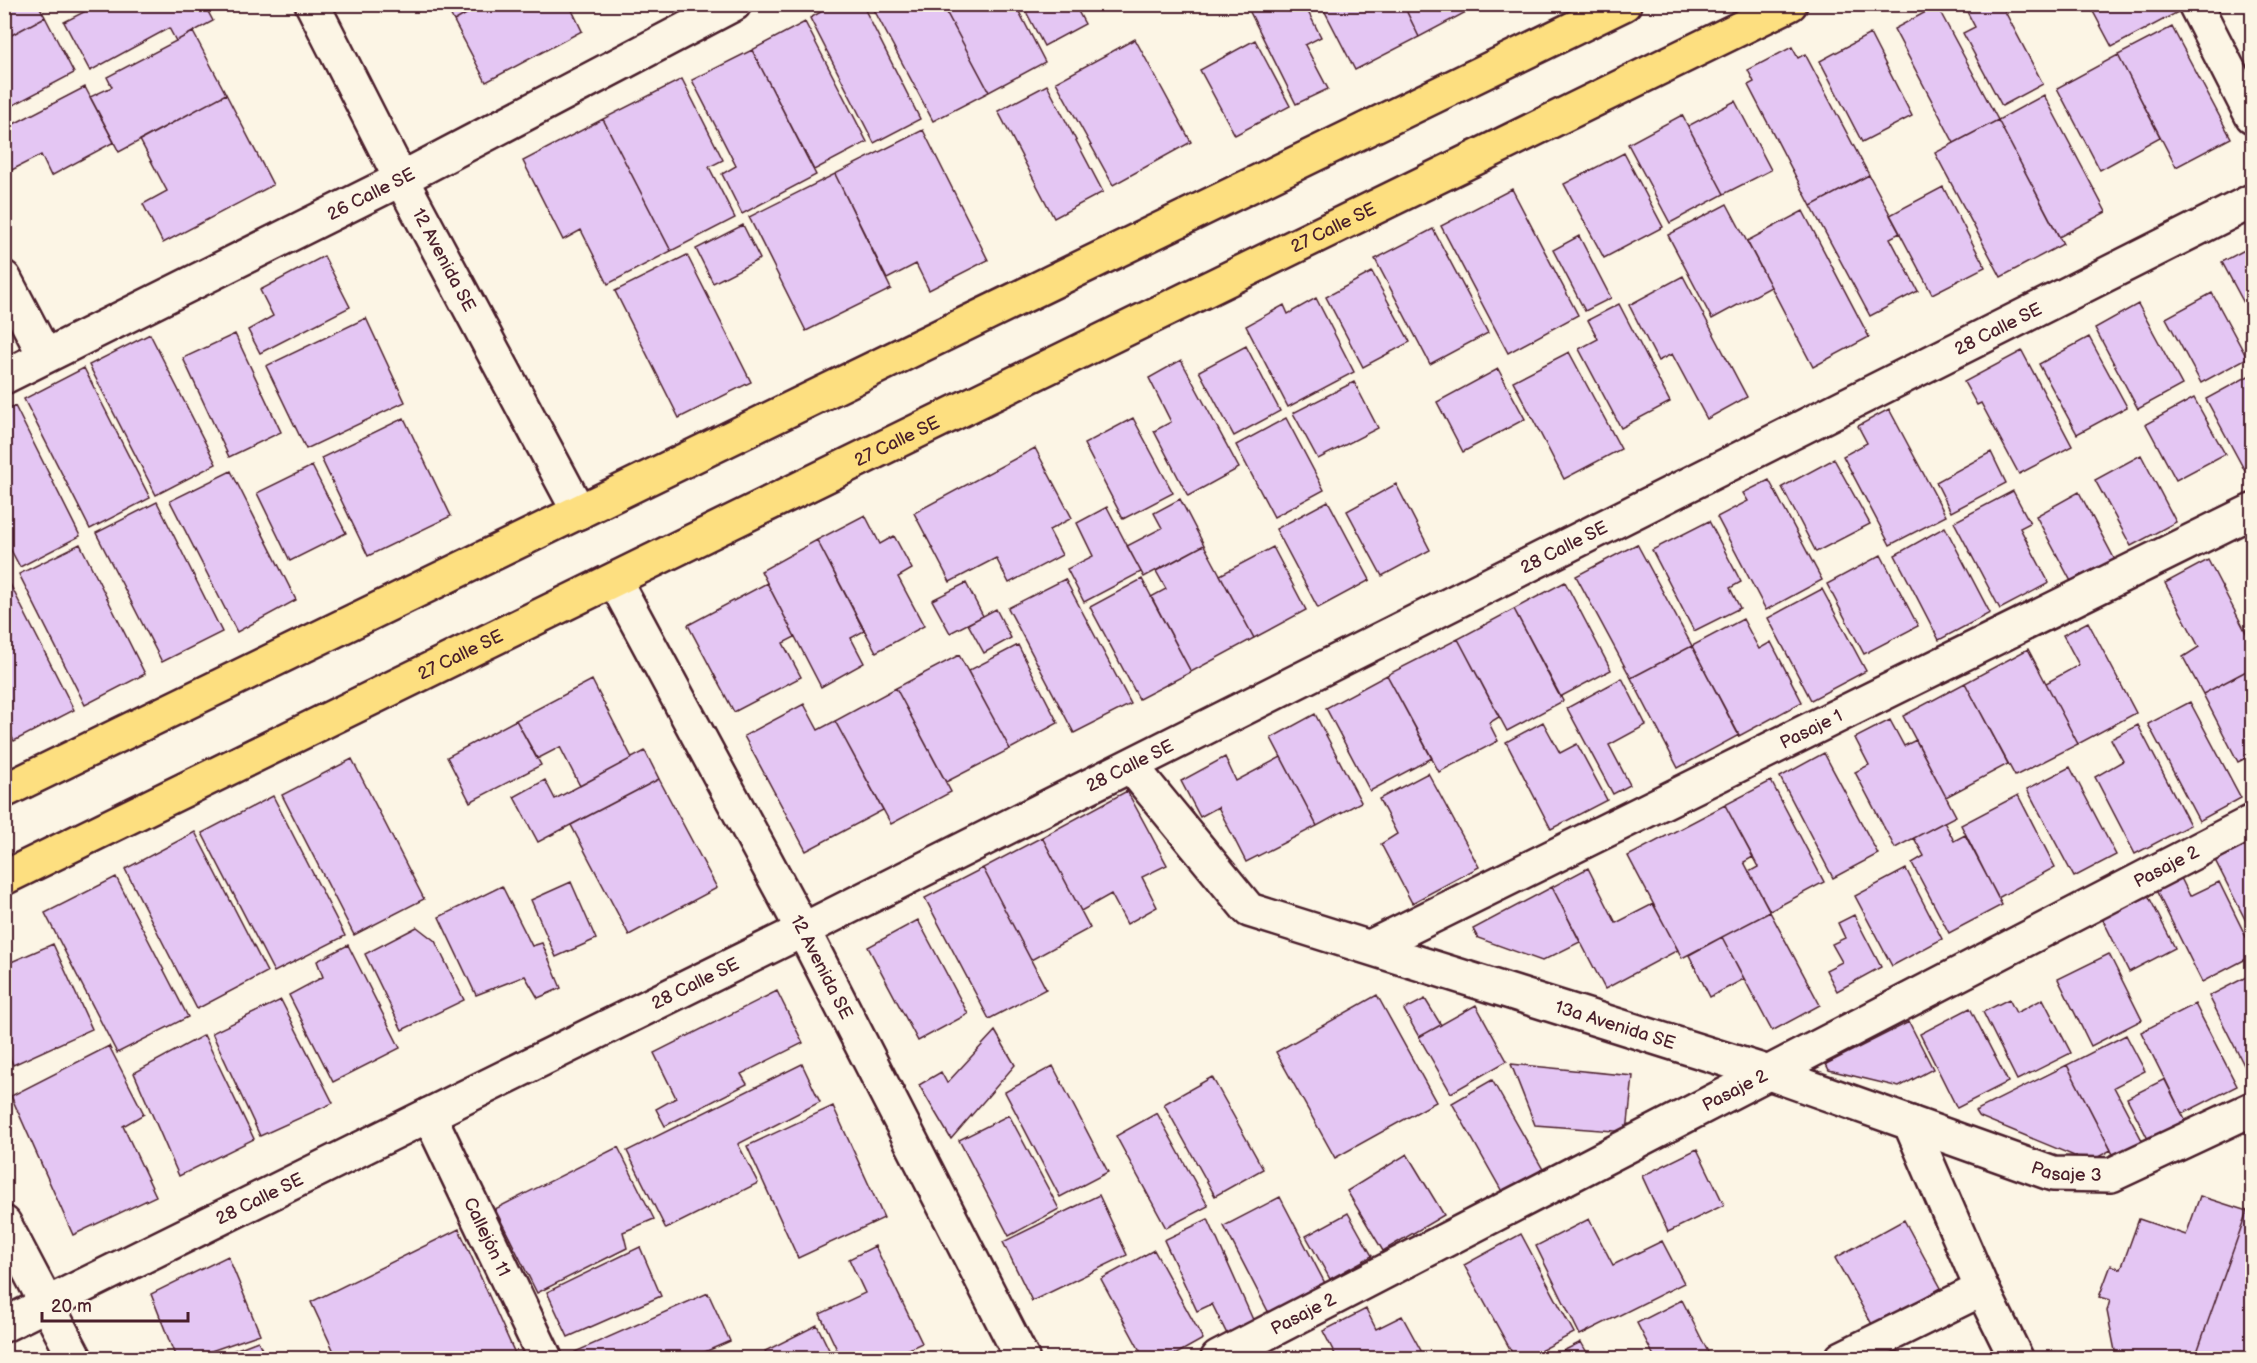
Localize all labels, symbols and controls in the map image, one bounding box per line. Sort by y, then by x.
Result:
street label: 26 Calle SE [324,164,419,225]
street label: 27 Calle SE [1288,198,1380,258]
street label: 12 Avenida SE [408,205,480,316]
street label: 28 Calle SE [1951,298,2045,360]
street label: 27 Calle SE [851,412,943,471]
street label: 28 Calle SE [1517,517,1611,578]
street label: 27 Calle SE [415,625,507,685]
street label: Pasaje 1 [1777,705,1846,754]
street label: 28 Calle SE [1083,735,1177,797]
street label: Pasaje 2 [2130,841,2203,892]
street label: 12 Avenida SE [786,912,857,1023]
street label: 28 Calle SE [648,953,743,1014]
street label: 13a Avenida SE [1552,997,1678,1054]
street label: Pasaje 2 [1699,1065,1771,1116]
street label: Pasaje 3 [2028,1157,2102,1186]
street label: 28 Calle SE [213,1169,307,1230]
street label: Callejón 11 [459,1194,515,1280]
scale bar [42,1285,188,1323]
street label: Pasaje 2 [1267,1289,1340,1340]
text: 20 m [51,1296,92,1317]

